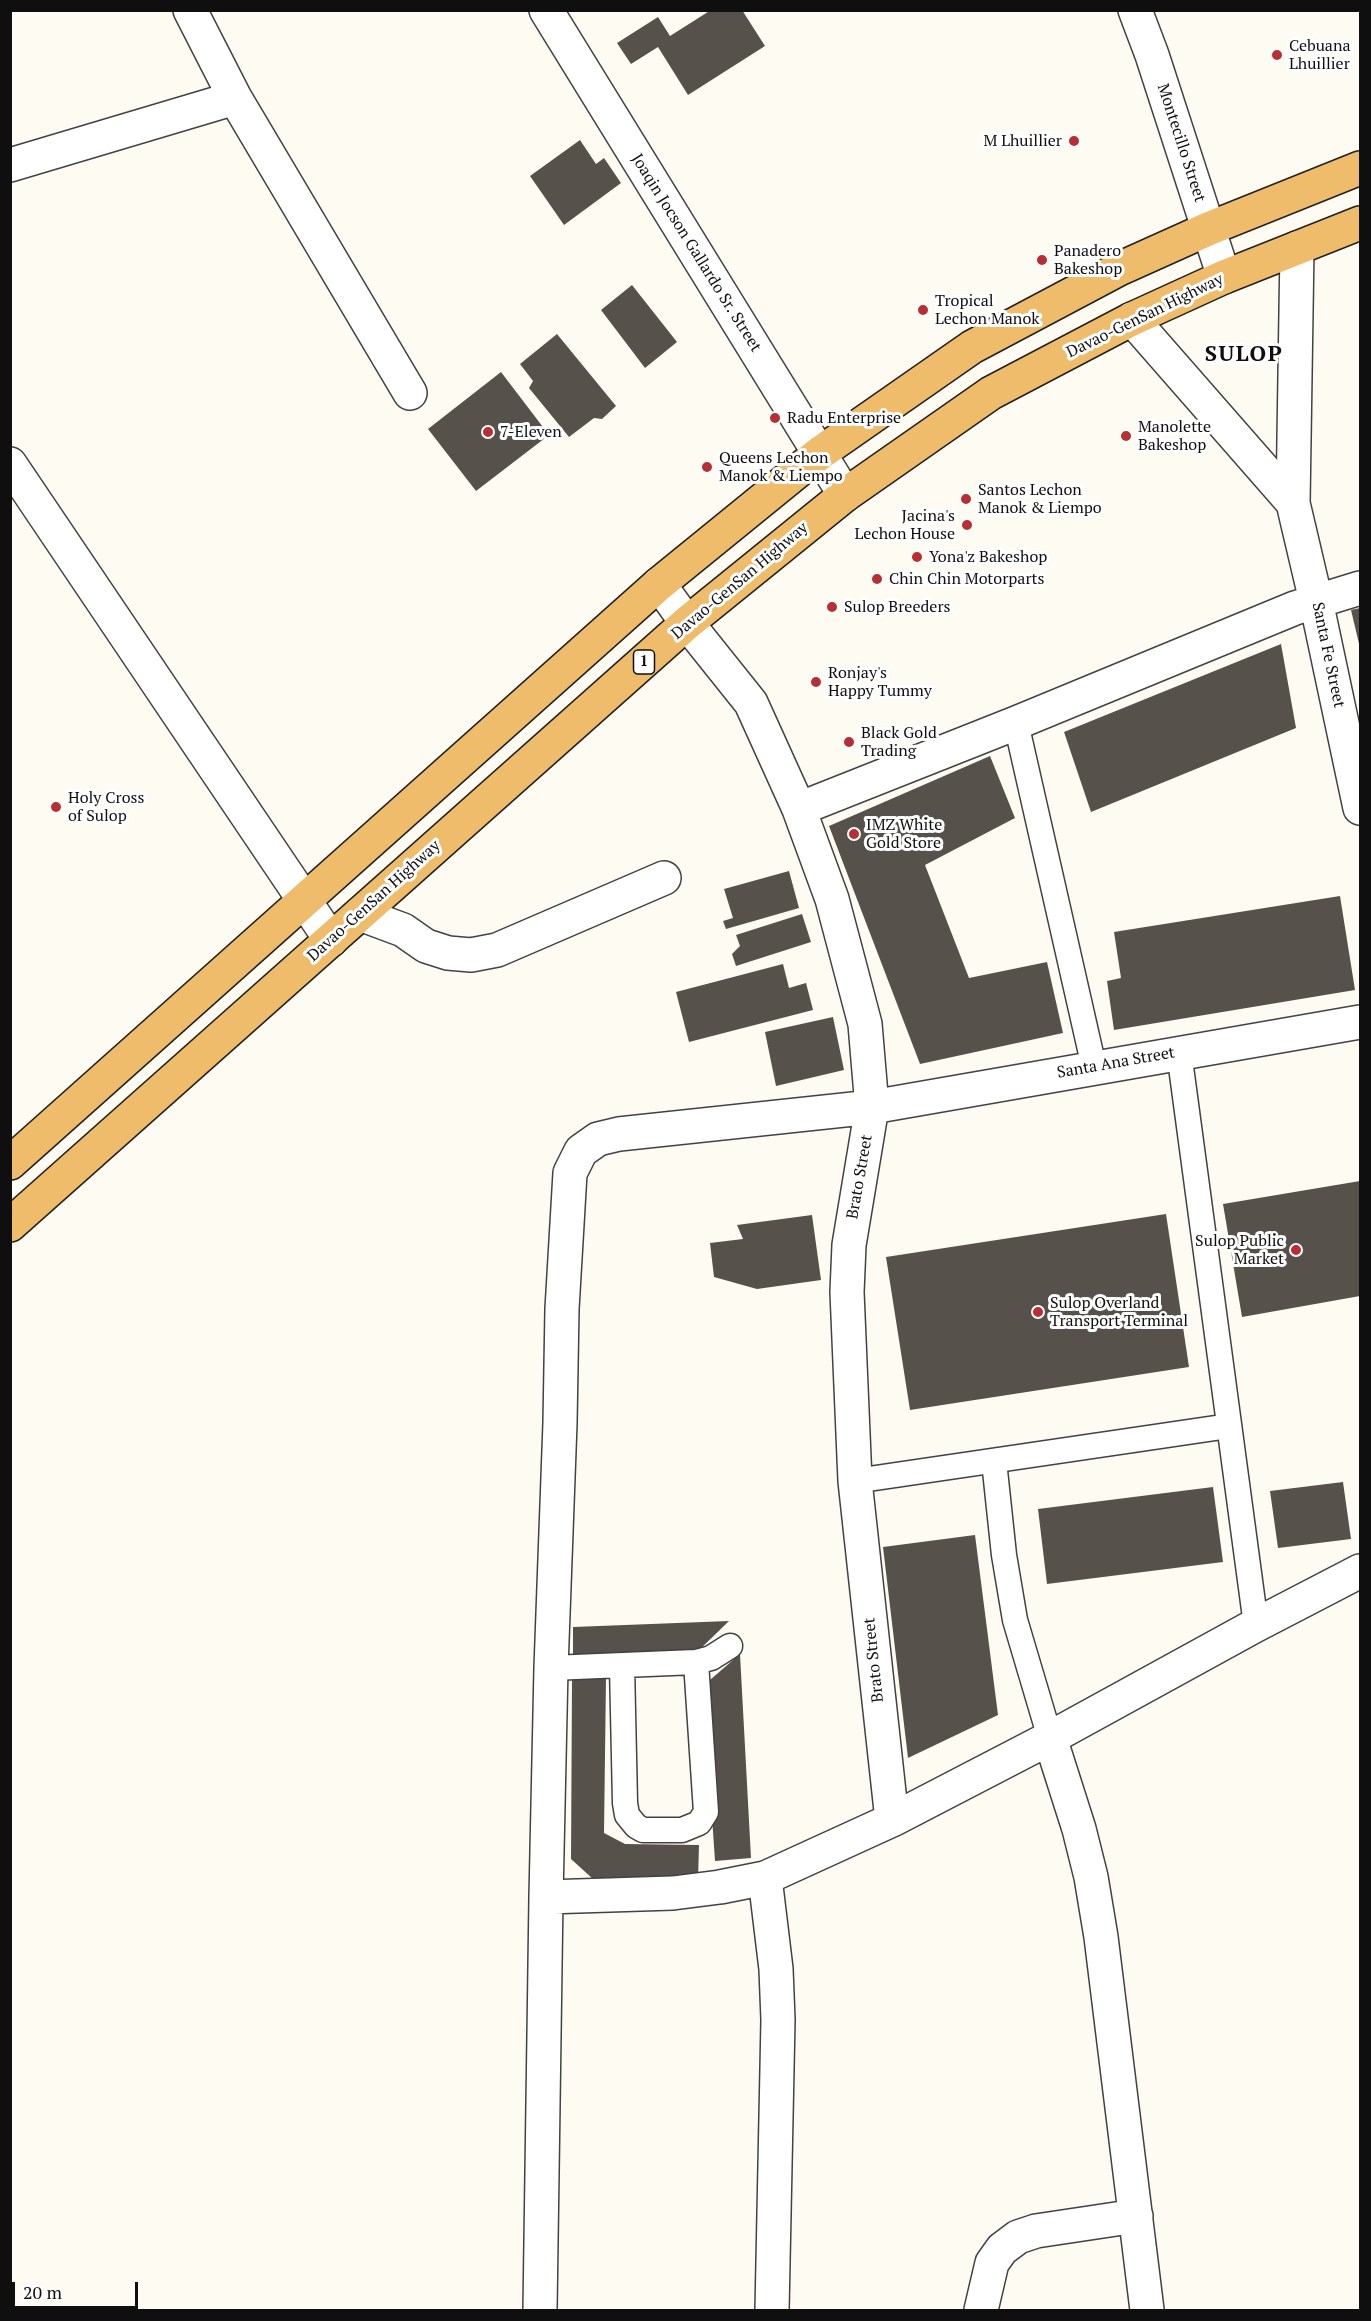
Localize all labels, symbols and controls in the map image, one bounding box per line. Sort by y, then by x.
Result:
place label: Cebuana Lhuillier [1289,36,1351,74]
marker: Cebuana Lhuillier [1270,48,1284,62]
street label: Montecillo Street [1153,81,1209,205]
place label: M Lhuillier [983,131,1062,151]
marker: M Lhuillier [1067,134,1081,148]
street label: Joaqin Jocson Gallardo Sr. Street [627,150,765,356]
place label: Panadero Bakeshop [1054,241,1122,279]
marker: Panadero Bakeshop [1035,253,1049,267]
street label: Davao-GenSan Highway [1064,270,1226,362]
place label: Tropical Lechon Manok [935,291,1039,329]
marker: Tropical Lechon Manok [916,303,930,317]
district label: SULOP [1205,342,1283,368]
place label: Radu Enterprise [787,408,901,428]
marker: Radu Enterprise [768,411,782,425]
place label: Manolette Bakeshop [1138,417,1211,455]
place label: 7-Eleven [500,422,562,442]
marker: 7-Eleven [481,425,495,439]
marker: Manolette Bakeshop [1119,429,1133,443]
place label: Queens Lechon Manok & Liempo [719,448,843,486]
marker: Queens Lechon Manok & Liempo [700,460,714,474]
place label: Santos Lechon Manok & Liempo [978,480,1102,518]
marker: Santos Lechon Manok & Liempo [959,492,973,506]
place label: Jacina's Lechon House [854,506,955,544]
street label: Davao-GenSan Highway [668,518,812,644]
marker: Jacina's Lechon House [960,518,974,532]
place label: Yona'z Bakeshop [929,547,1047,567]
marker: Yona'z Bakeshop [910,550,924,564]
place label: Chin Chin Motorparts [889,569,1044,589]
marker: Chin Chin Motorparts [870,572,884,586]
place label: Sulop Breeders [844,597,950,617]
marker: Sulop Breeders [825,600,839,614]
street label: Santa Fe Street [1307,600,1349,710]
road number: 1 [634,650,654,674]
place label: Ronjay's Happy Tummy [828,663,932,701]
marker: Ronjay's Happy Tummy [809,675,823,689]
place label: Black Gold Trading [861,723,937,761]
marker: Black Gold Trading [842,735,856,749]
place label: Holy Cross of Sulop [68,788,144,826]
marker: Holy Cross of Sulop [49,800,63,814]
place label: IMZ White Gold Store [866,815,942,853]
marker: IMZ White Gold Store [847,827,861,841]
street label: Davao-GenSan Highway [304,836,444,966]
street label: Santa Ana Street [1056,1043,1176,1083]
street label: Brato Street [843,1133,877,1221]
place label: Sulop Public Market [1195,1231,1284,1269]
marker: Sulop Public Market [1289,1243,1303,1257]
place label: Sulop Overland Transport Terminal [1050,1293,1188,1331]
marker: Sulop Overland Transport Terminal [1031,1305,1045,1319]
street label: Brato Street [860,1617,888,1703]
scale bar [15,2270,141,2308]
text: 20 m [23,2280,62,2304]

